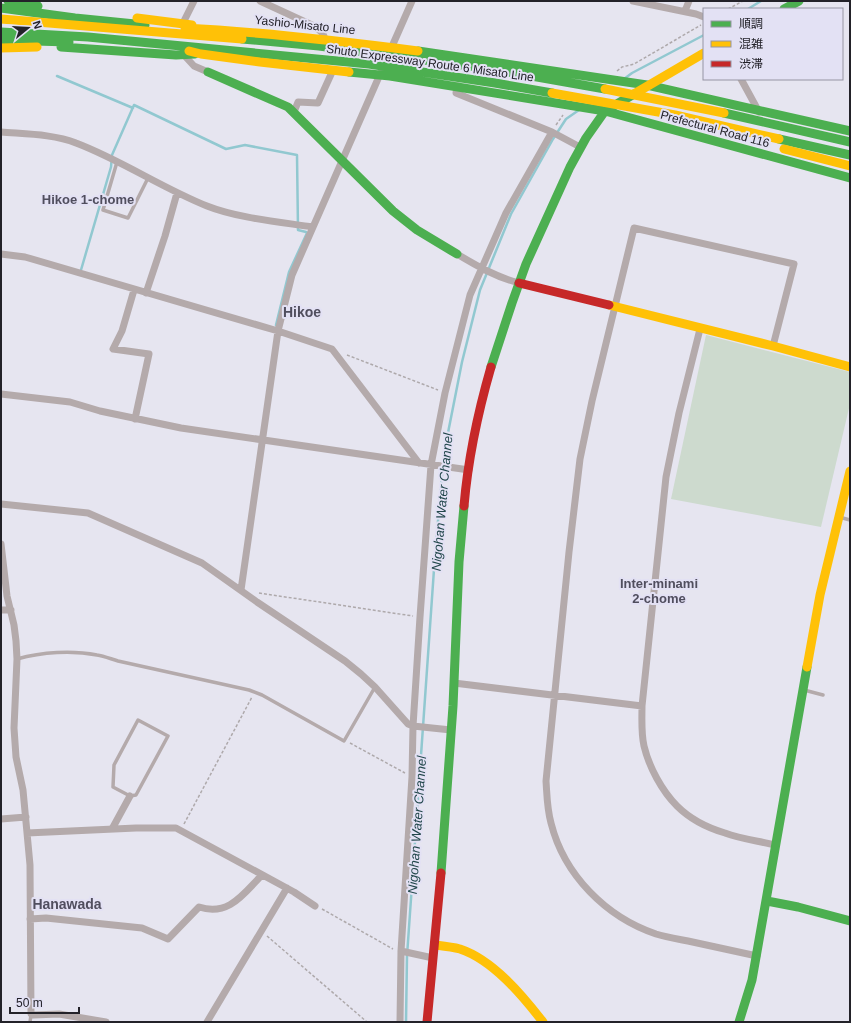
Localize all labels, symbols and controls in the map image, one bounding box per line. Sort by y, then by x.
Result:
north arrow [8,8,48,48]
legend [703,8,843,80]
street label: Yashio-Misato Line [254,13,356,37]
text: 順調 [739,17,763,31]
text: N [31,19,44,31]
text: 混雑 [739,37,763,51]
street label: Shuto Expressway Route 6 Misato Line [325,41,535,85]
text: 渋滞 [739,57,763,71]
street label: Prefectural Road 116 [659,108,771,150]
district label: Hikoe 1-chome [42,192,134,207]
district label: Hikoe [283,304,321,320]
water label: Nigohan Water Channel [428,431,456,572]
district label: Inter-minami 2-chome [620,576,698,606]
water label: Nigohan Water Channel [405,754,429,895]
district label: Hanawada [32,896,102,912]
scale bar [10,989,79,1015]
text: 50 m [16,996,43,1010]

